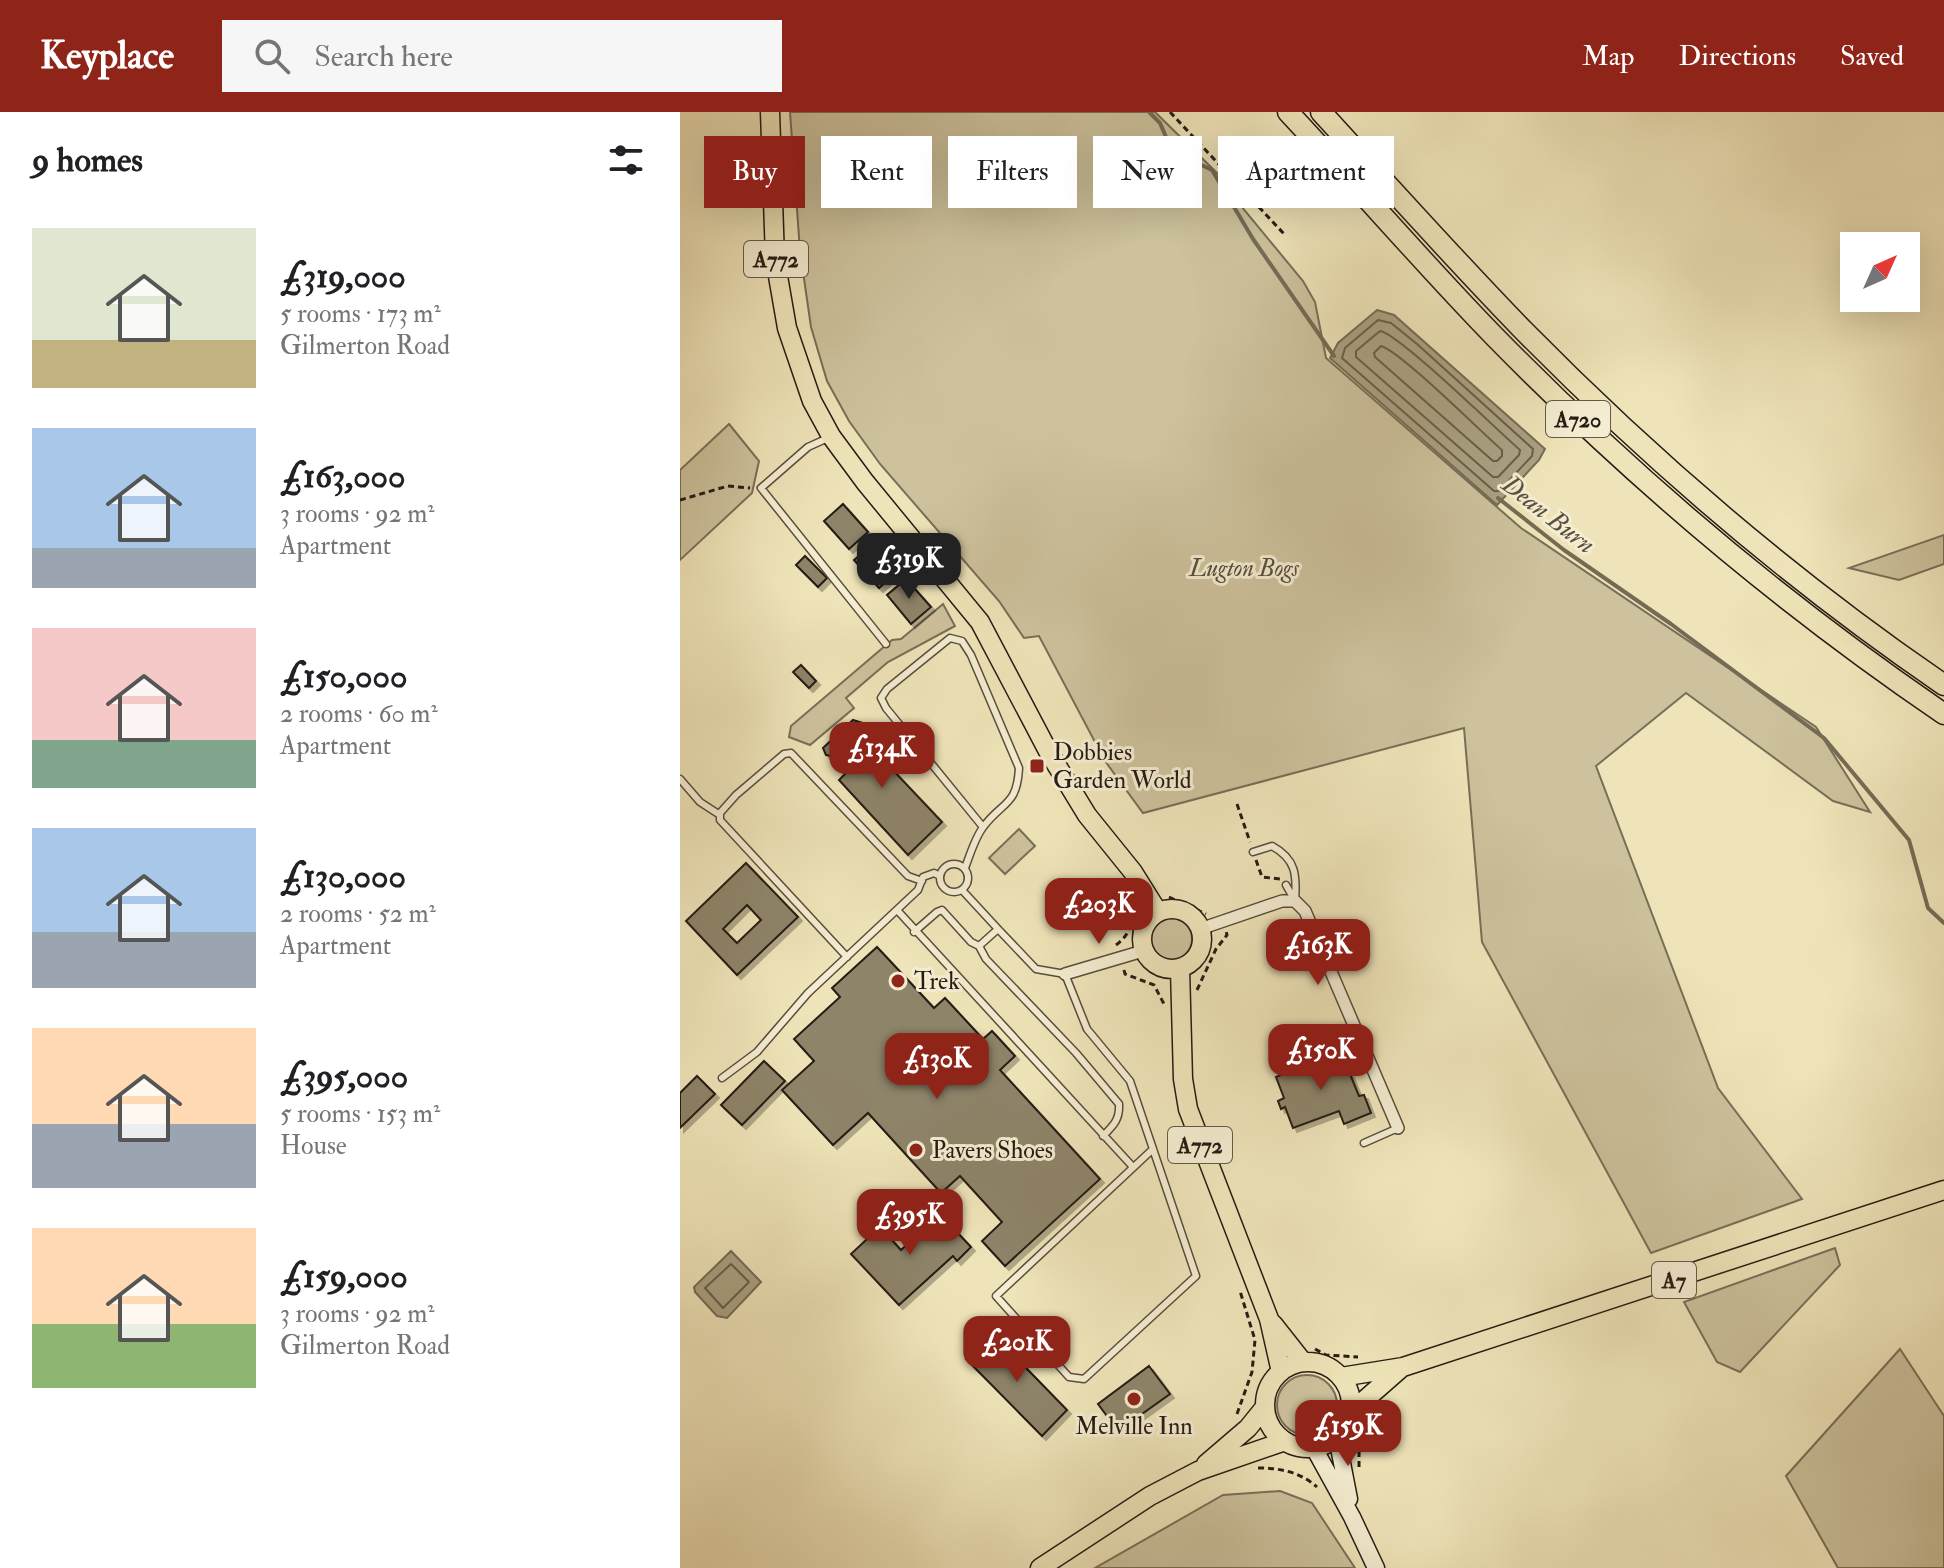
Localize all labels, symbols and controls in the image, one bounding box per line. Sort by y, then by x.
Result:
search box [222,20,782,92]
text: Keyplace [40,32,174,80]
icon: search [250,34,294,78]
text: Search here [314,38,453,75]
text: Map [1582,39,1635,74]
text: Directions [1679,39,1796,74]
text: Saved [1840,39,1904,74]
chip: Buy [704,136,805,208]
chip: Rent [821,136,932,208]
chip: Filters [948,136,1077,208]
chip: New [1093,136,1202,208]
chip: Apartment [1218,136,1394,208]
icon: filters [604,138,648,182]
text: 9 homes [32,139,143,182]
north arrow [1840,232,1920,312]
map controls [1840,232,1920,312]
road number: A772 [744,241,808,277]
text: £319,000 [280,255,406,298]
icon: home [96,260,192,356]
text: 5 rooms · 173 m² [280,298,441,330]
text: Gilmerton Road [280,330,450,362]
road number: A720 [1546,401,1610,437]
text: £163,000 [280,455,405,498]
icon: home [96,460,192,556]
water label: Dean Burn [1495,468,1601,561]
text: 3 rooms · 92 m² [280,498,435,530]
text: Apartment [280,530,391,562]
pin: £319K [853,533,965,601]
text: £319K [875,543,943,575]
park label: Lugton Bogs [1188,553,1299,584]
text: £150,000 [280,655,407,698]
icon: home [96,660,192,756]
text: 2 rooms · 60 m² [280,698,438,730]
pin: £134K [826,722,938,790]
text: Apartment [280,730,391,762]
text: £134K [848,732,916,764]
place label: Dobbies Garden World [1053,737,1192,796]
marker: Dobbies Garden World [1028,757,1046,775]
text: £130,000 [280,855,406,898]
icon: home [96,860,192,956]
pin: £203K [1043,878,1155,946]
text: £203K [1063,888,1135,920]
text: 2 rooms · 52 m² [280,898,436,930]
pin: £163K [1262,919,1374,987]
text: £163K [1284,929,1352,961]
text: Apartment [280,930,391,962]
place label: Trek [914,966,960,997]
marker: Trek [889,972,907,990]
pin: £150K [1265,1024,1377,1092]
pin: £130K [881,1033,993,1101]
text: £150K [1286,1034,1356,1066]
text: £130K [903,1043,971,1075]
text: £395,000 [280,1055,408,1098]
icon: home [96,1060,192,1156]
text: 5 rooms · 153 m² [280,1098,440,1130]
road number: A772 [1168,1127,1232,1163]
text: House [280,1130,347,1162]
place label: Pavers Shoes [932,1135,1053,1166]
marker: Pavers Shoes [907,1141,925,1159]
pin: £395K [854,1189,966,1257]
text: £395K [875,1199,945,1231]
text: £159,000 [280,1255,408,1298]
icon: home [96,1260,192,1356]
road number: A7 [1652,1262,1696,1298]
text: 3 rooms · 92 m² [280,1298,435,1330]
pin: £201K [961,1316,1073,1384]
text: £201K [981,1326,1053,1358]
text: Gilmerton Road [280,1330,450,1362]
marker: Melville Inn [1125,1390,1143,1408]
pin: £159K [1292,1400,1404,1468]
text: £159K [1313,1410,1383,1442]
place label: Melville Inn [1075,1411,1193,1442]

